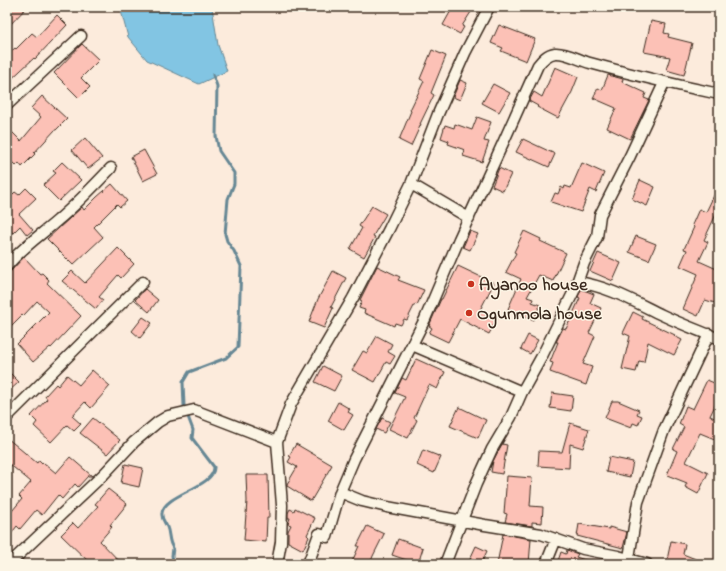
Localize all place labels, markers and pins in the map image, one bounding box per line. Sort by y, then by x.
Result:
place label: Ayanoo house [479,273,588,300]
marker: Ayanoo house [466,279,476,289]
place label: Ogunmola house [477,302,602,329]
marker: Ogunmola house [464,308,474,318]

